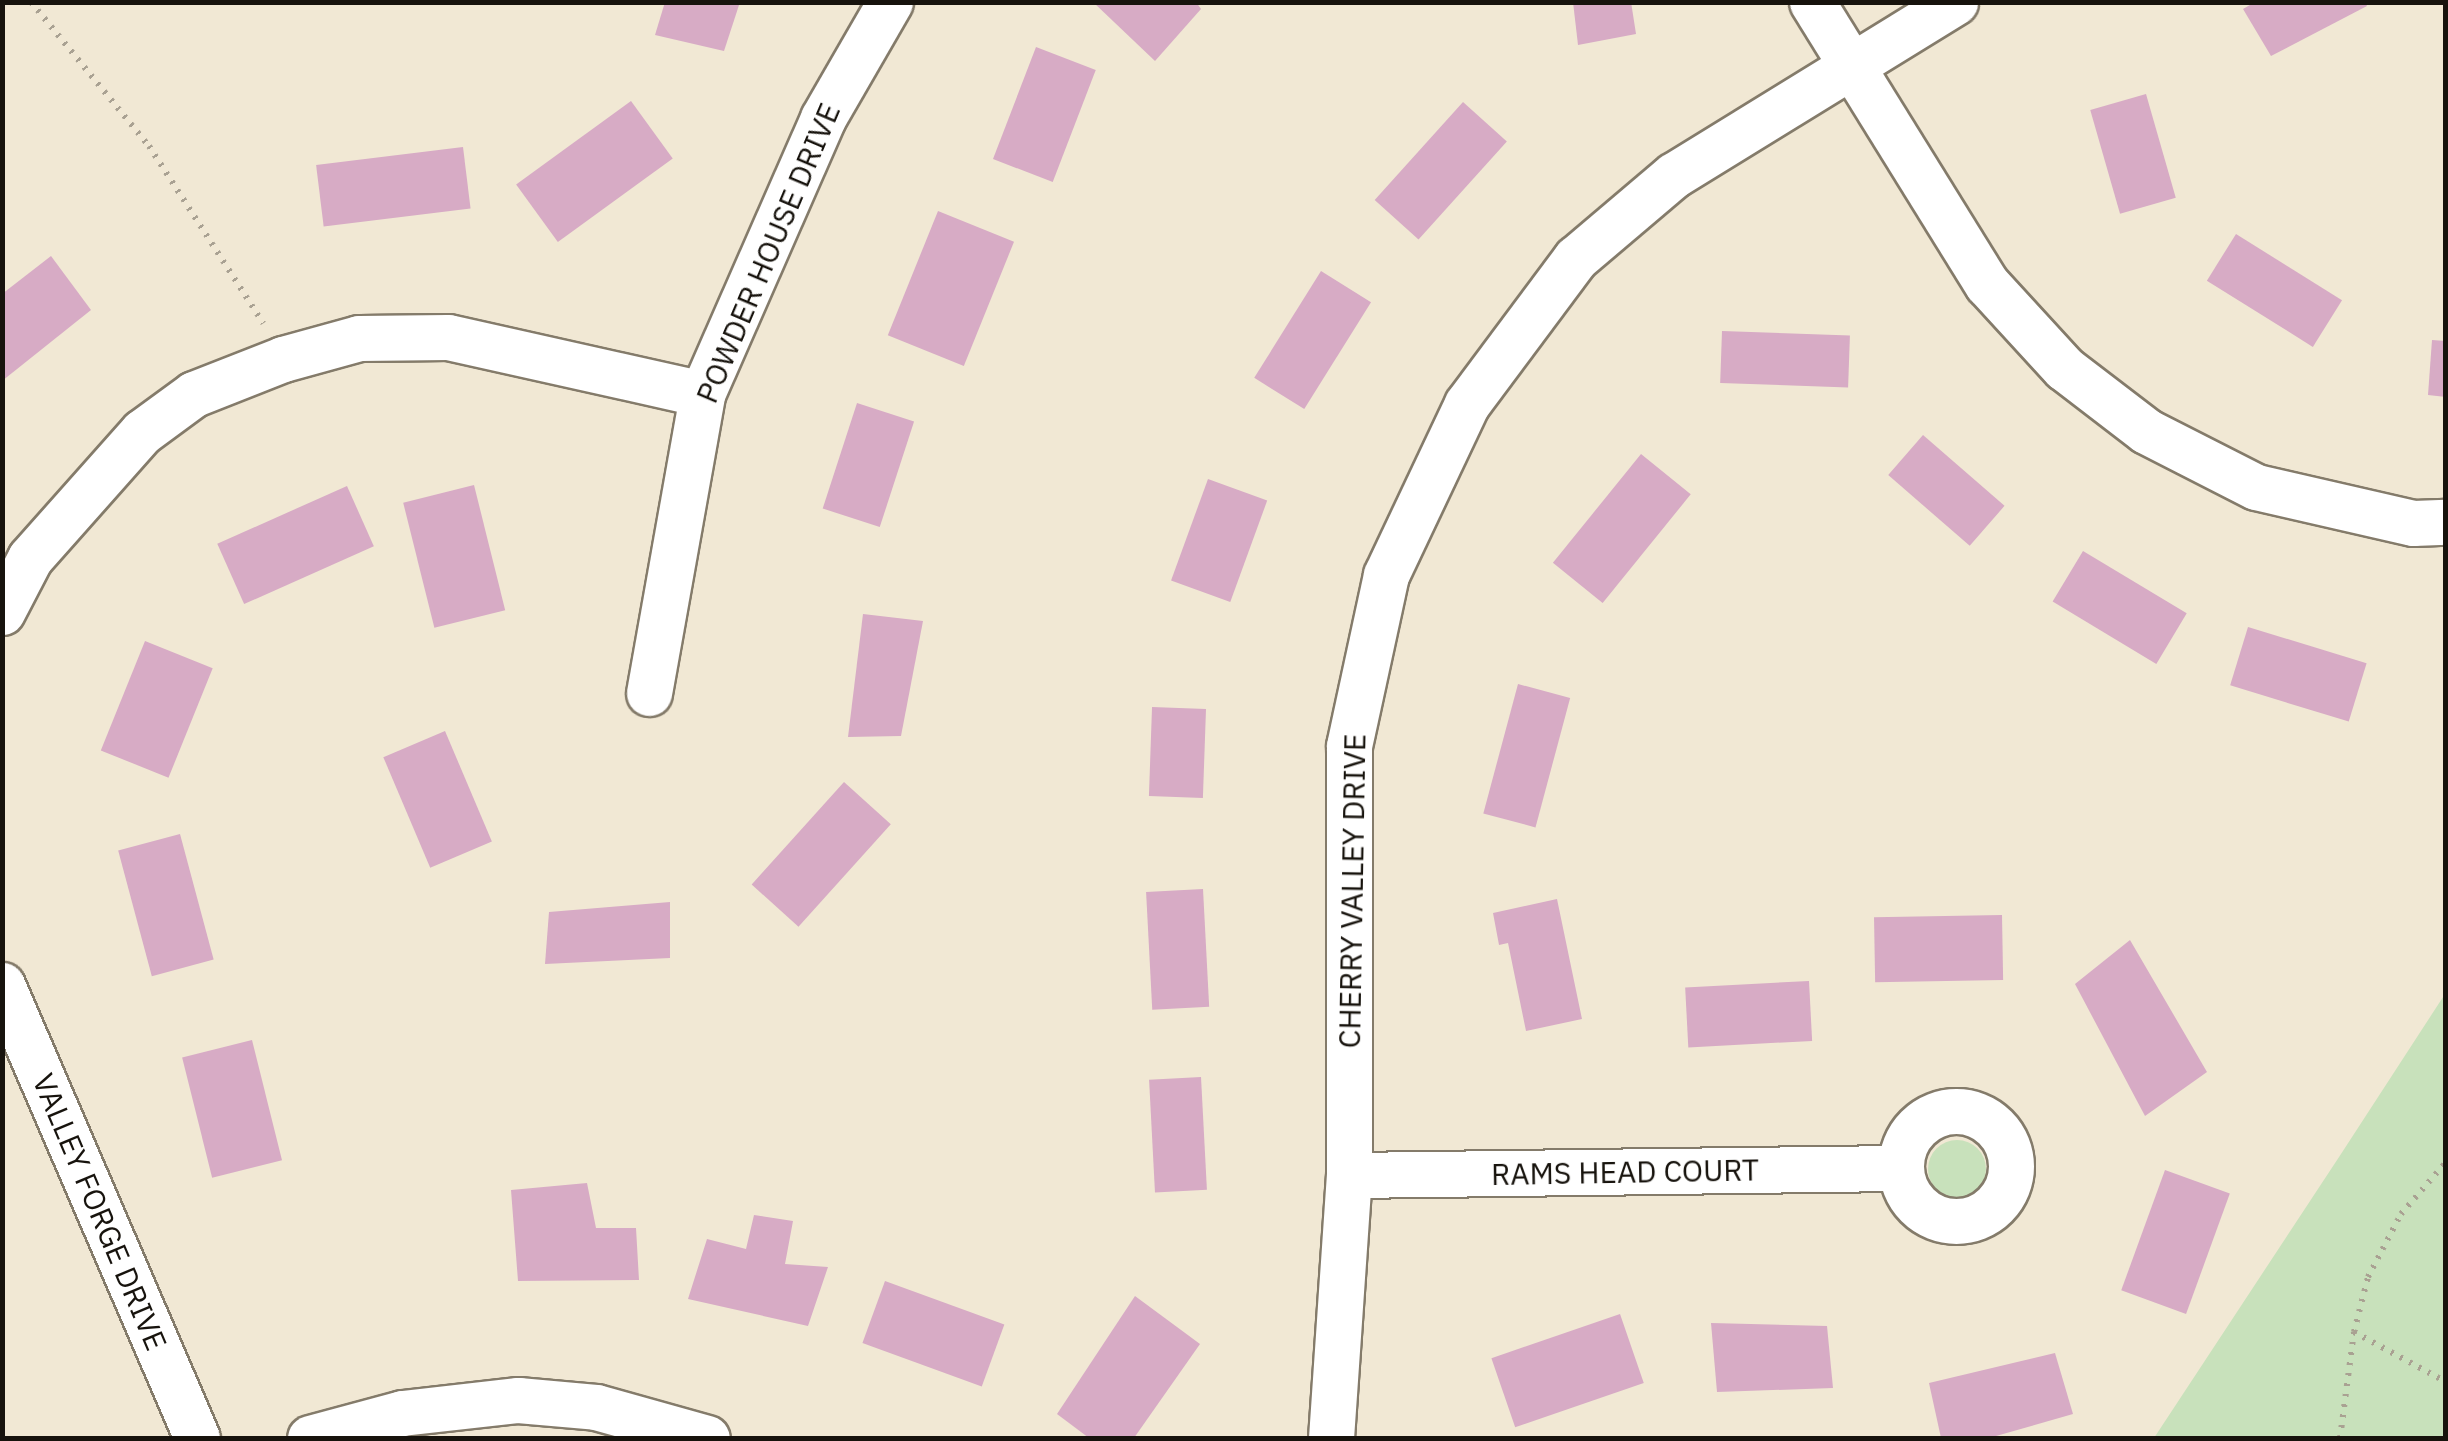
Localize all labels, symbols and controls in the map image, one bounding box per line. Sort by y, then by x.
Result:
street label: POWDER HOUSE DRIVE [689,98,847,408]
street label: CHERRY VALLEY DRIVE [1331,733,1373,1049]
street label: VALLEY FORGE DRIVE [25,1068,175,1356]
street label: RAMS HEAD COURT [1491,1152,1759,1192]

